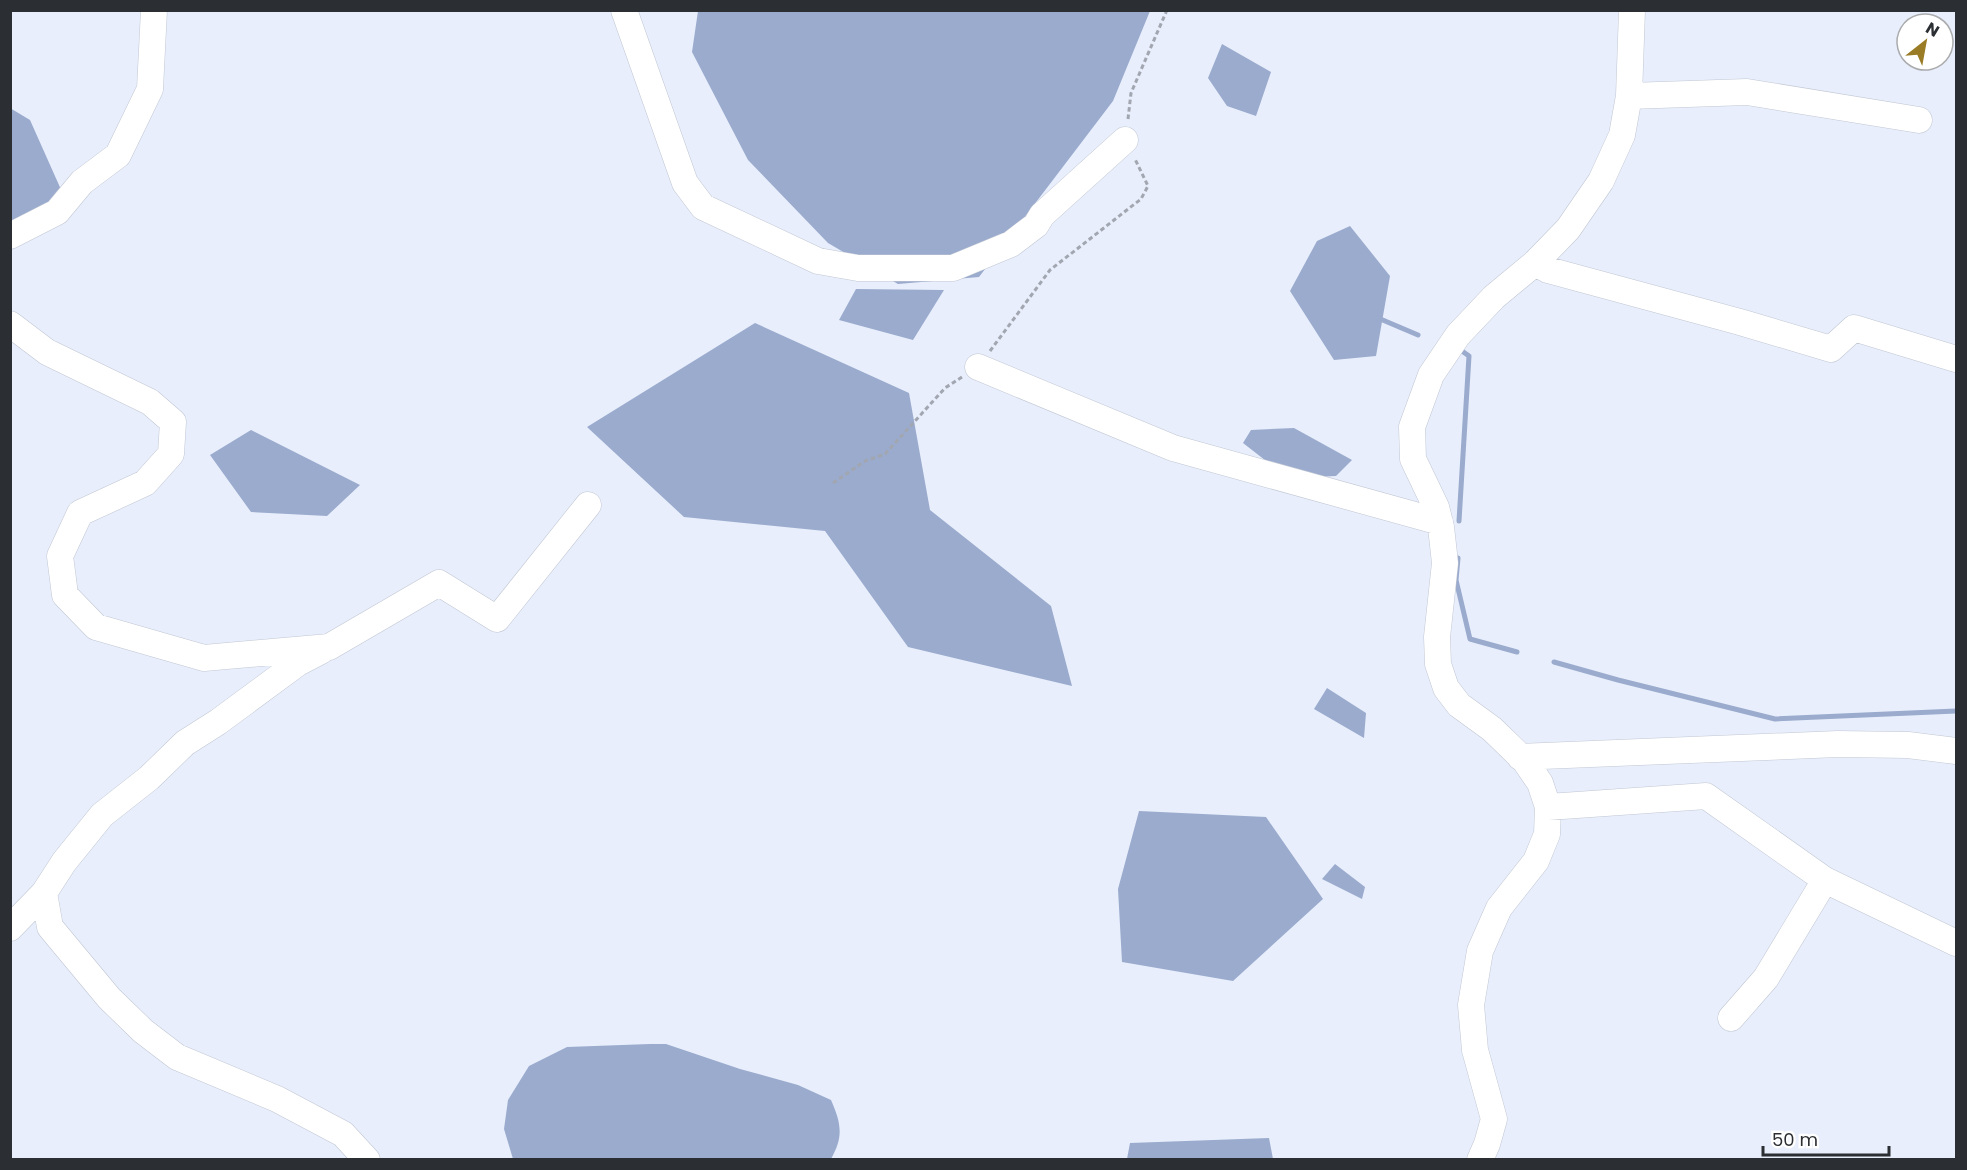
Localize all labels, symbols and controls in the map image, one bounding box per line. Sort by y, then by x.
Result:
north arrow [1895,12,1955,72]
text: N [1921,17,1944,43]
scale bar [1763,1119,1889,1157]
text: 50 m [1772,1127,1818,1152]

